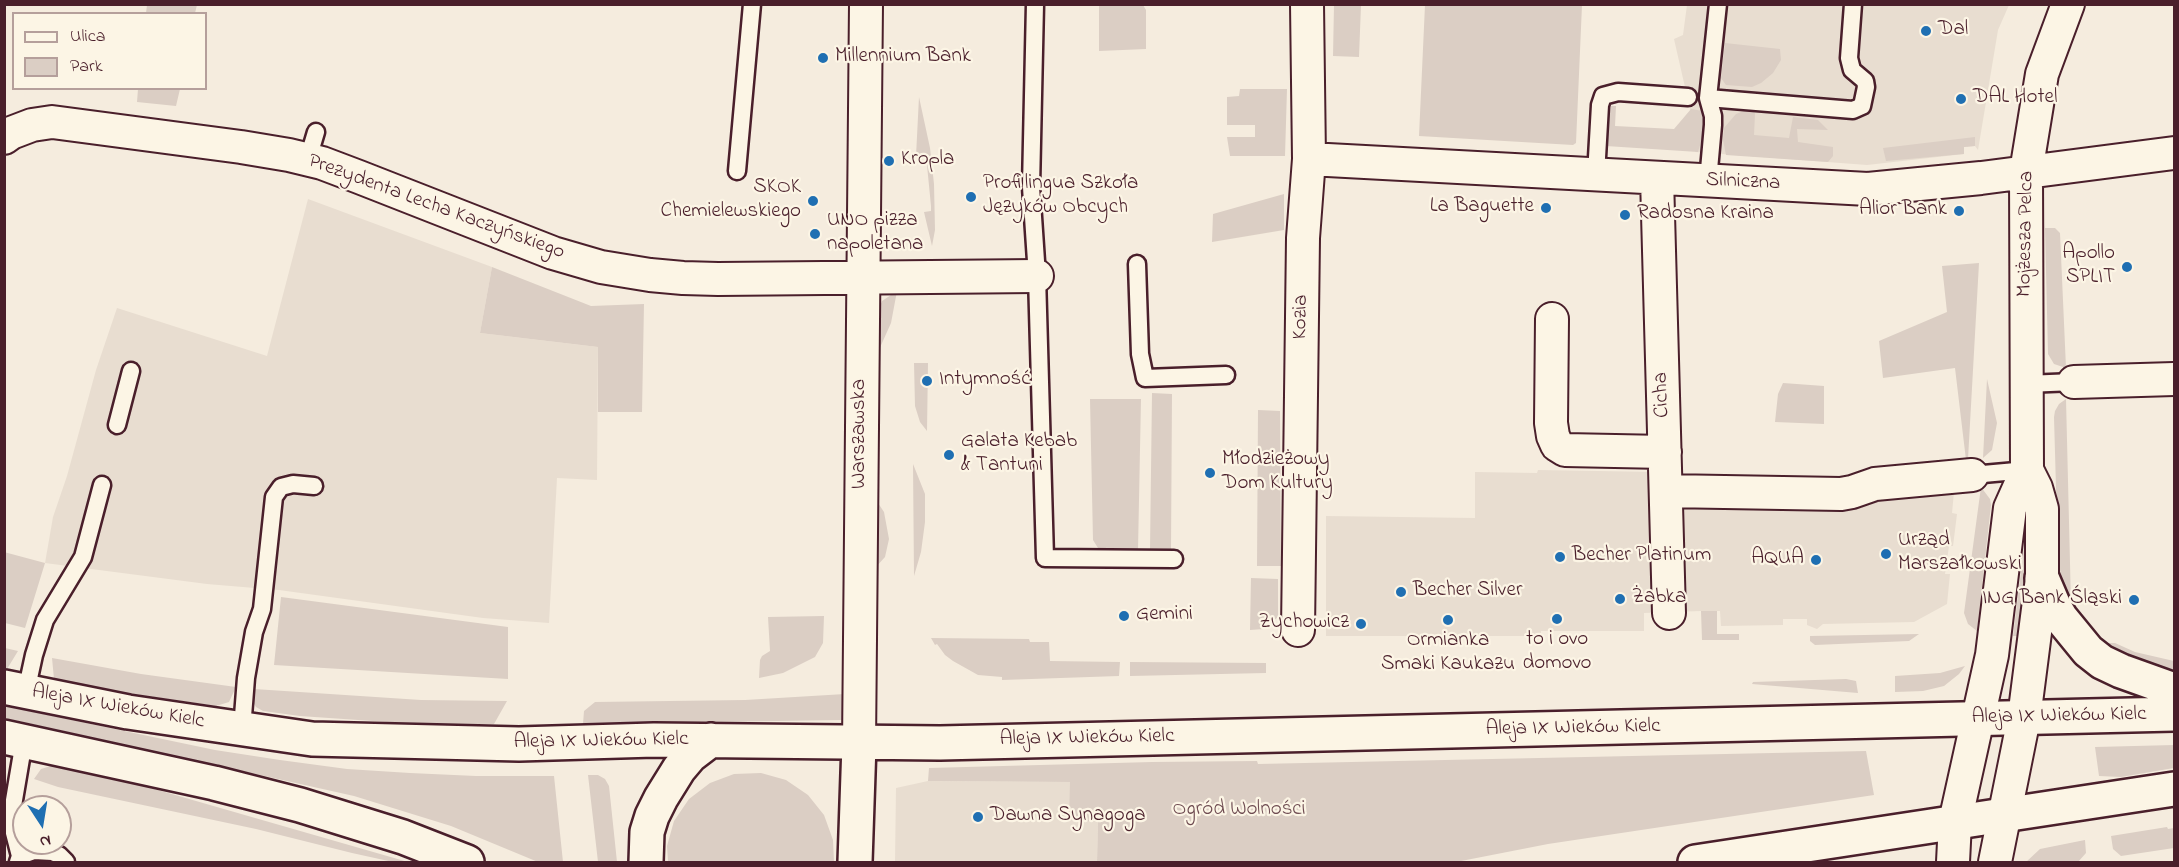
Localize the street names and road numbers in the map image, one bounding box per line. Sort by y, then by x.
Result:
street label: Prezydenta Lecha Kaczyńskiego [304,150,568,266]
street label: Silniczna [1705,168,1781,198]
street label: Mojżesza Pelca [2013,171,2041,297]
street label: Kozia [1289,294,1315,340]
street label: Cicha [1650,372,1676,418]
street label: Warszawska [848,379,874,489]
street label: Aleja IX Wieków Kielc [30,680,206,736]
street label: Aleja IX Wieków Kielc [1971,703,2147,731]
street label: Aleja IX Wieków Kielc [1485,715,1661,743]
street label: Aleja IX Wieków Kielc [999,725,1175,753]
street label: Aleja IX Wieków Kielc [513,728,689,756]

